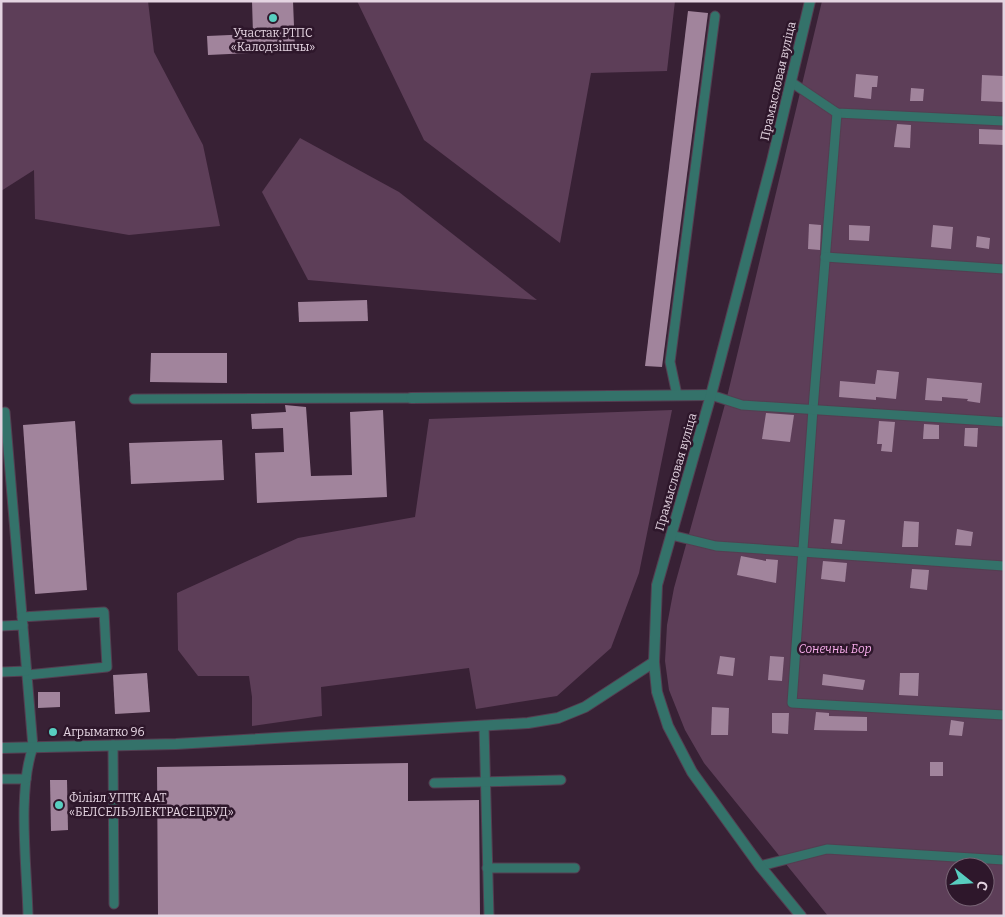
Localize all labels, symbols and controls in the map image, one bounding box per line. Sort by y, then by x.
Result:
marker: Участак РТПС «Калодзішчы» [267,12,279,24]
street label: Прамысловая вуліца [757,20,799,142]
place label: Участак РТПС «Калодзішчы» [231,26,315,54]
street label: Прамысловая вуліца [652,411,700,533]
park label: Сонечны Бор [798,642,872,656]
place label: Агрыматко 96 [63,725,145,739]
marker: Агрыматко 96 [47,726,59,738]
place label: Філіял УПТК ААТ «БЕЛСЕЛЬЭЛЕКТРАСЕЦБУД» [69,791,234,819]
marker: Філіял УПТК ААТ «БЕЛСЕЛЬЭЛЕКТРАСЕЦБУД» [53,799,65,811]
north arrow [945,857,995,907]
text: С [972,879,991,893]

